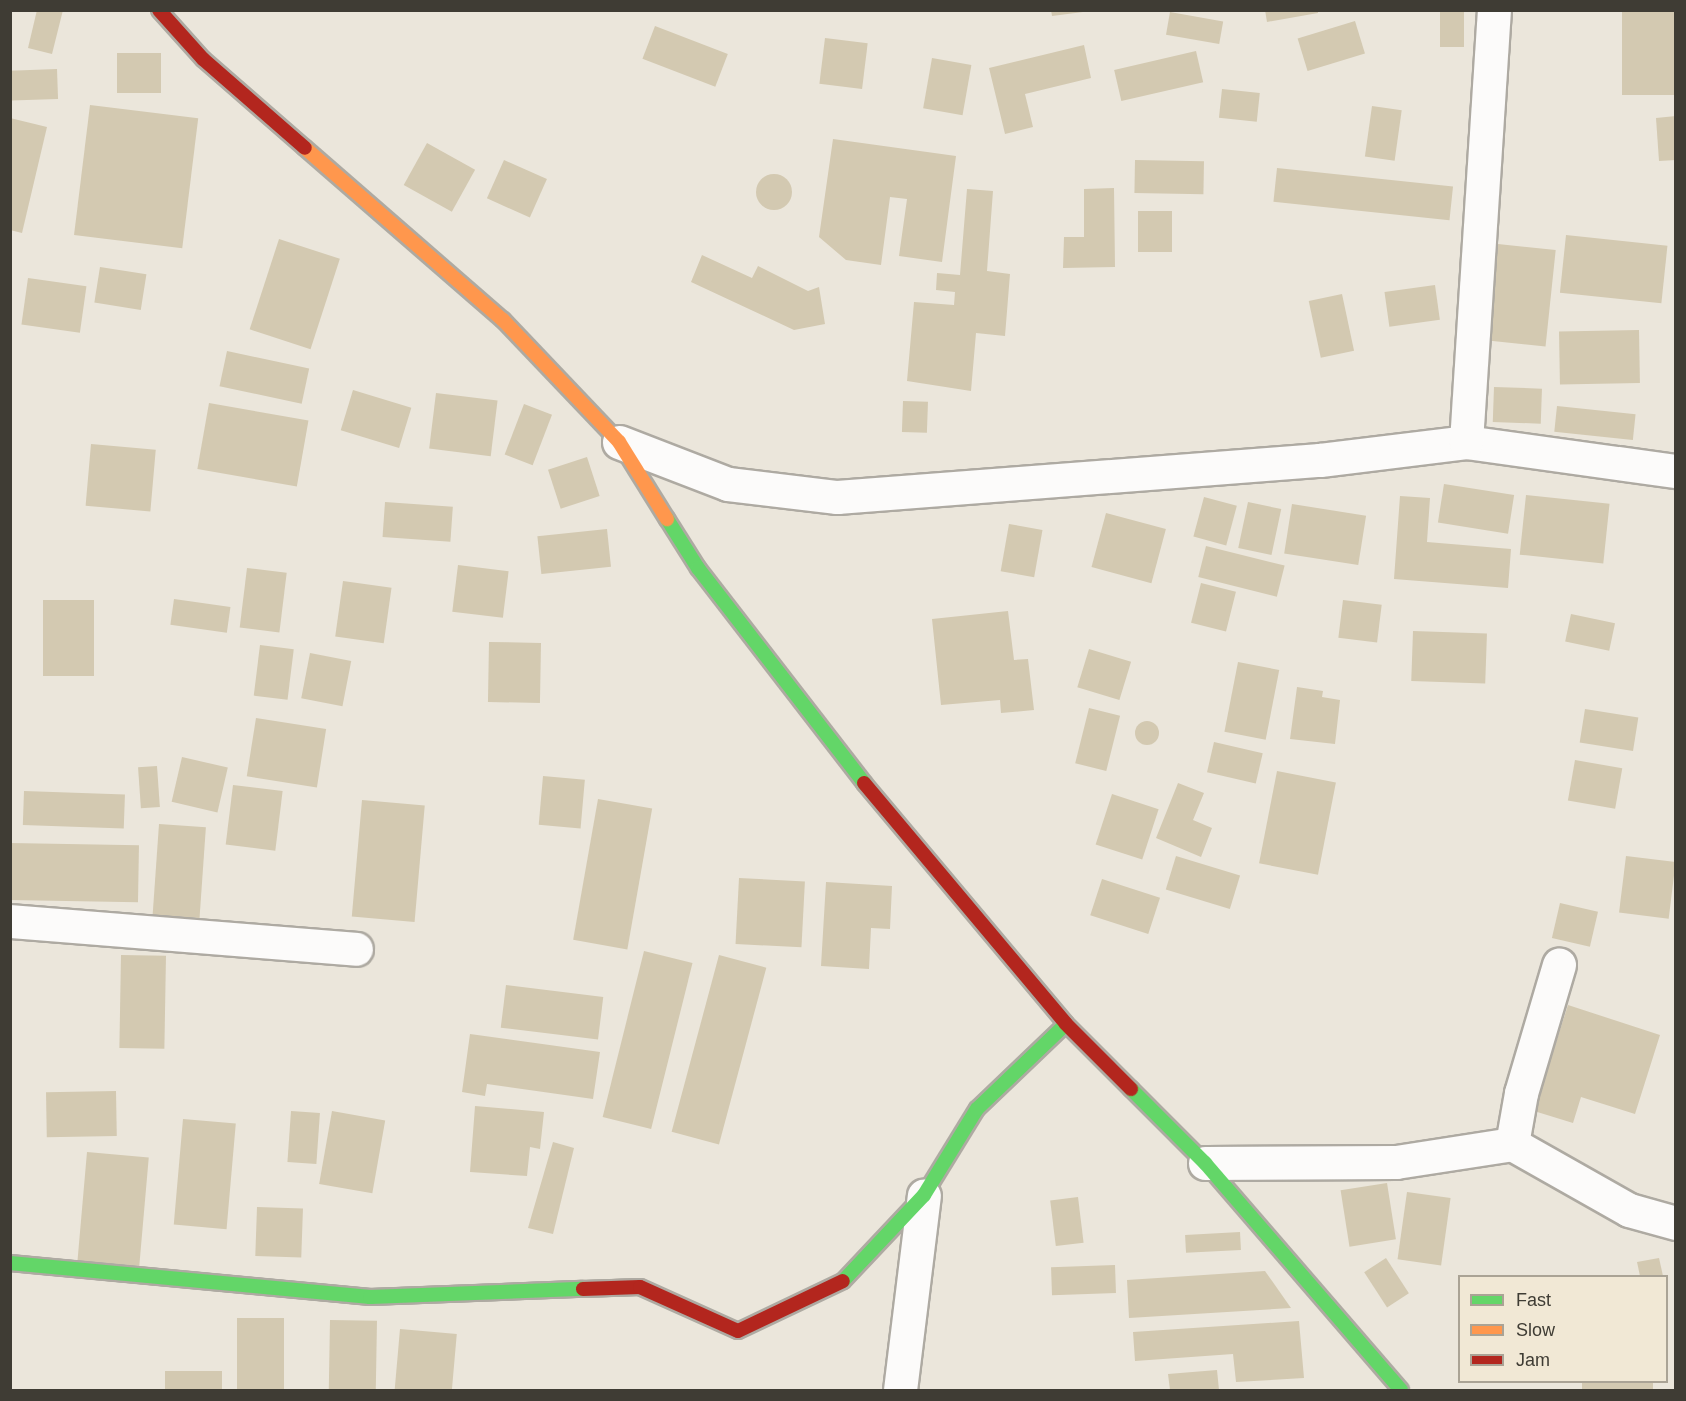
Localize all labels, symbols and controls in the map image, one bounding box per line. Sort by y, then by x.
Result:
legend [1458,1275,1668,1383]
text: Fast [1516,1290,1551,1310]
text: Slow [1516,1320,1555,1340]
text: Jam [1516,1350,1550,1370]

